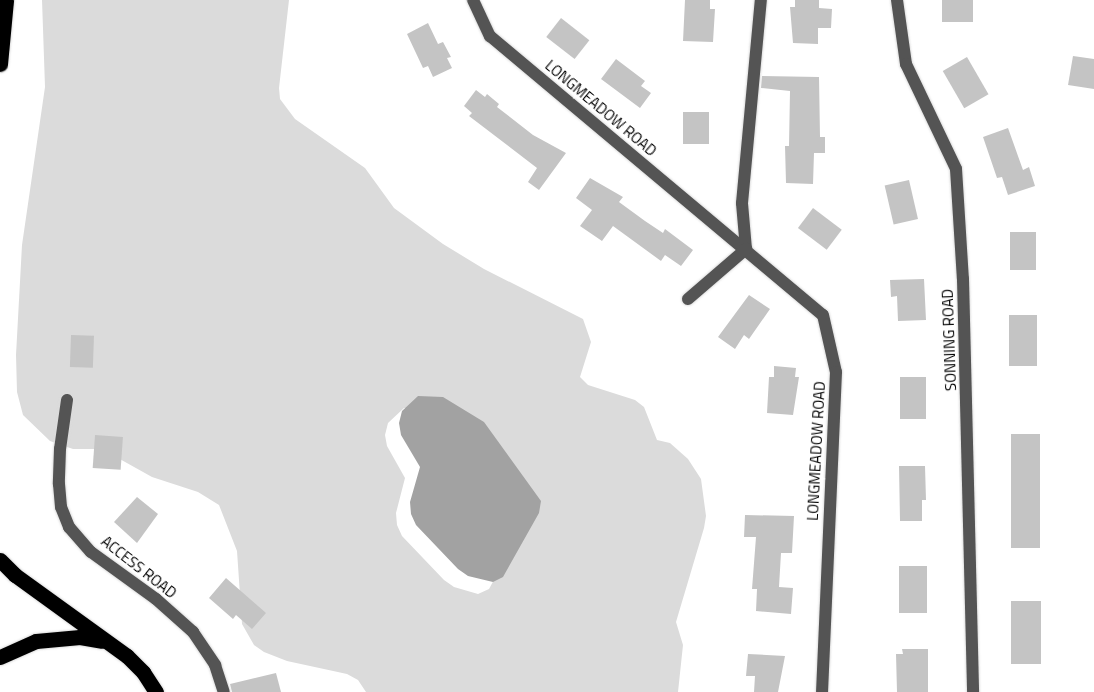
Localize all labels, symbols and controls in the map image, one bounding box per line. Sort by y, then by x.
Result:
street label: LONGMEADOW ROAD [542,56,660,160]
street label: SONNING ROAD [938,289,960,391]
street label: LONGMEADOW ROAD [803,381,829,521]
street label: ACCESS ROAD [98,532,180,602]

